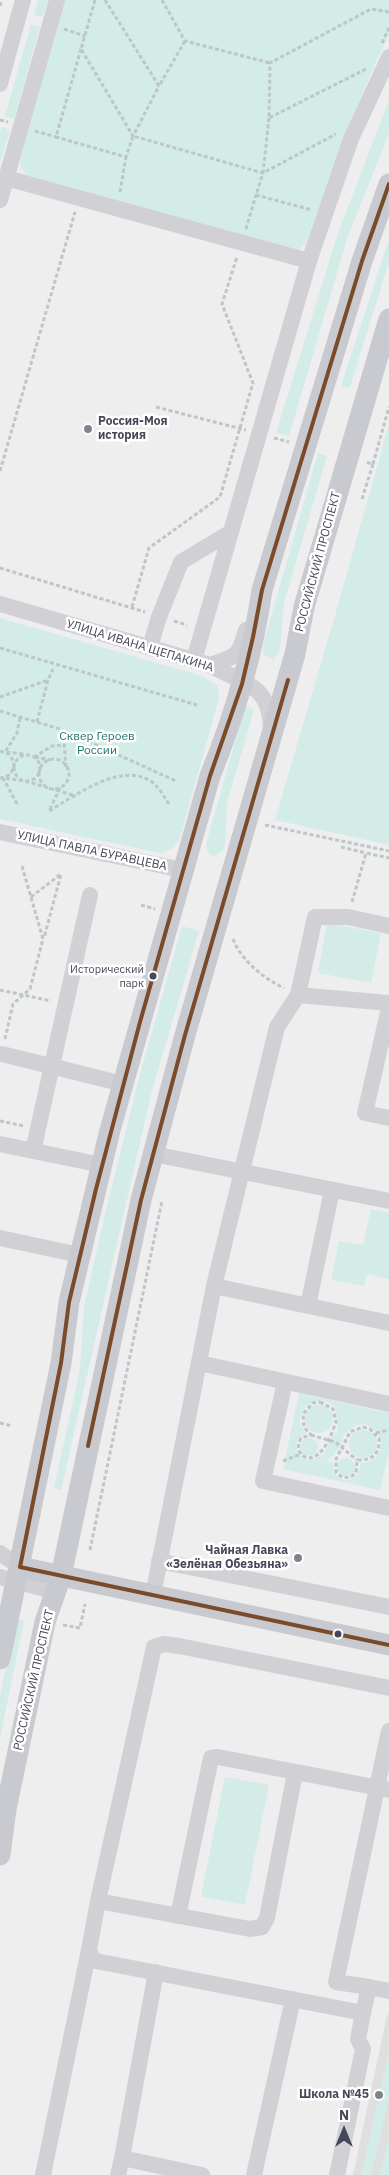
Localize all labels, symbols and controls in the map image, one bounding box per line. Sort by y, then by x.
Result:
place label: Россия-Моя история [98,415,168,443]
marker: Россия-Моя история [82,423,94,435]
street label: РОССИЙСКИЙ ПРОСПЕКТ [292,490,344,634]
street label: УЛИЦА ИВАНА ЩЕПАКИНА [65,617,215,675]
park label: Сквер Героев России [59,730,135,758]
street label: УЛИЦА ПАВЛА БУРАВЦЕВА [16,828,168,874]
place label: Исторический парк [70,963,144,989]
marker: Исторический парк [148,971,158,981]
place label: Чайная Лавка «Зелёная Обезьяна» [166,1544,288,1572]
marker: Чайная Лавка «Зелёная Обезьяна» [292,1552,304,1564]
street label: РОССИЙСКИЙ ПРОСПЕКТ [11,1608,57,1752]
unlabelled marker [333,1629,343,1639]
place label: Школа №45 [299,2088,369,2102]
marker: Школа №45 [373,2089,385,2101]
north arrow [319,2105,369,2155]
text: N [339,2106,349,2124]

